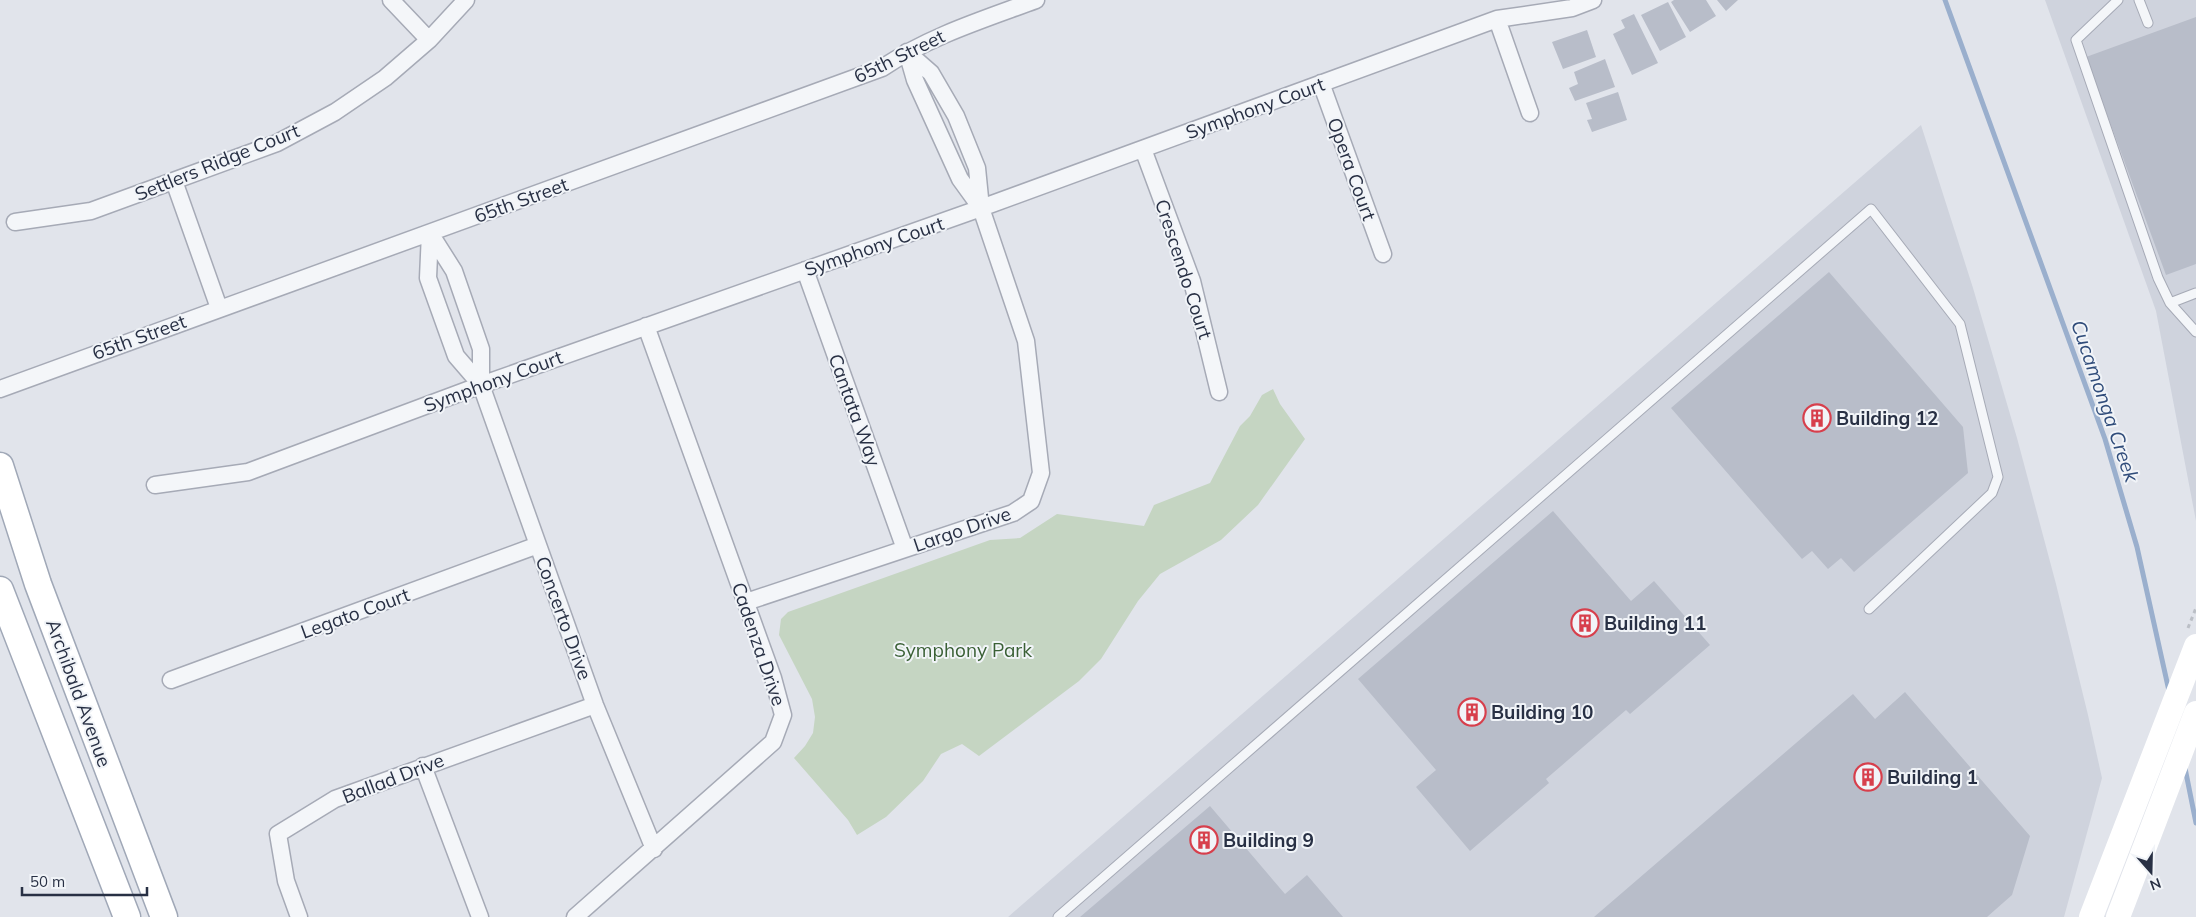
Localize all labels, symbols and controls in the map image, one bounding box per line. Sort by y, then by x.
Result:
street label: 65th Street [850,24,949,88]
street label: Symphony Court [1182,72,1328,144]
street label: Opera Court [1322,114,1382,224]
street label: Settlers Ridge Court [131,118,303,206]
street label: 65th Street [471,172,572,228]
street label: Crescendo Court [1150,196,1218,342]
street label: Symphony Court [801,211,947,281]
street label: 65th Street [89,309,190,365]
water label: Cucamonga Creek [2066,317,2145,486]
street label: Symphony Court [420,345,566,417]
street label: Cantata Way [824,351,886,469]
building icon: Building 12 [1802,403,1832,433]
place label: Building 12 [1836,406,1938,430]
street label: Largo Drive [910,501,1014,557]
street label: Concerto Drive [531,553,597,683]
street label: Cadenza Drive [727,579,791,709]
street label: Legato Court [297,582,413,644]
building icon: Building 11 [1570,608,1600,638]
place label: Building 11 [1604,611,1706,635]
street label: Archibald Avenue [41,616,117,770]
park label: Symphony Park [894,638,1032,662]
building icon: Building 10 [1457,697,1487,727]
place label: Building 10 [1491,700,1593,724]
street label: Ballad Drive [339,748,447,808]
building icon: Building 1 [1853,762,1883,792]
place label: Building 1 [1887,765,1978,789]
building icon: Building 9 [1189,825,1219,855]
place label: Building 9 [1223,828,1314,852]
north arrow [2126,847,2176,897]
scale bar [22,864,148,896]
text: 50 m [30,872,65,891]
text: N [2147,874,2163,894]

